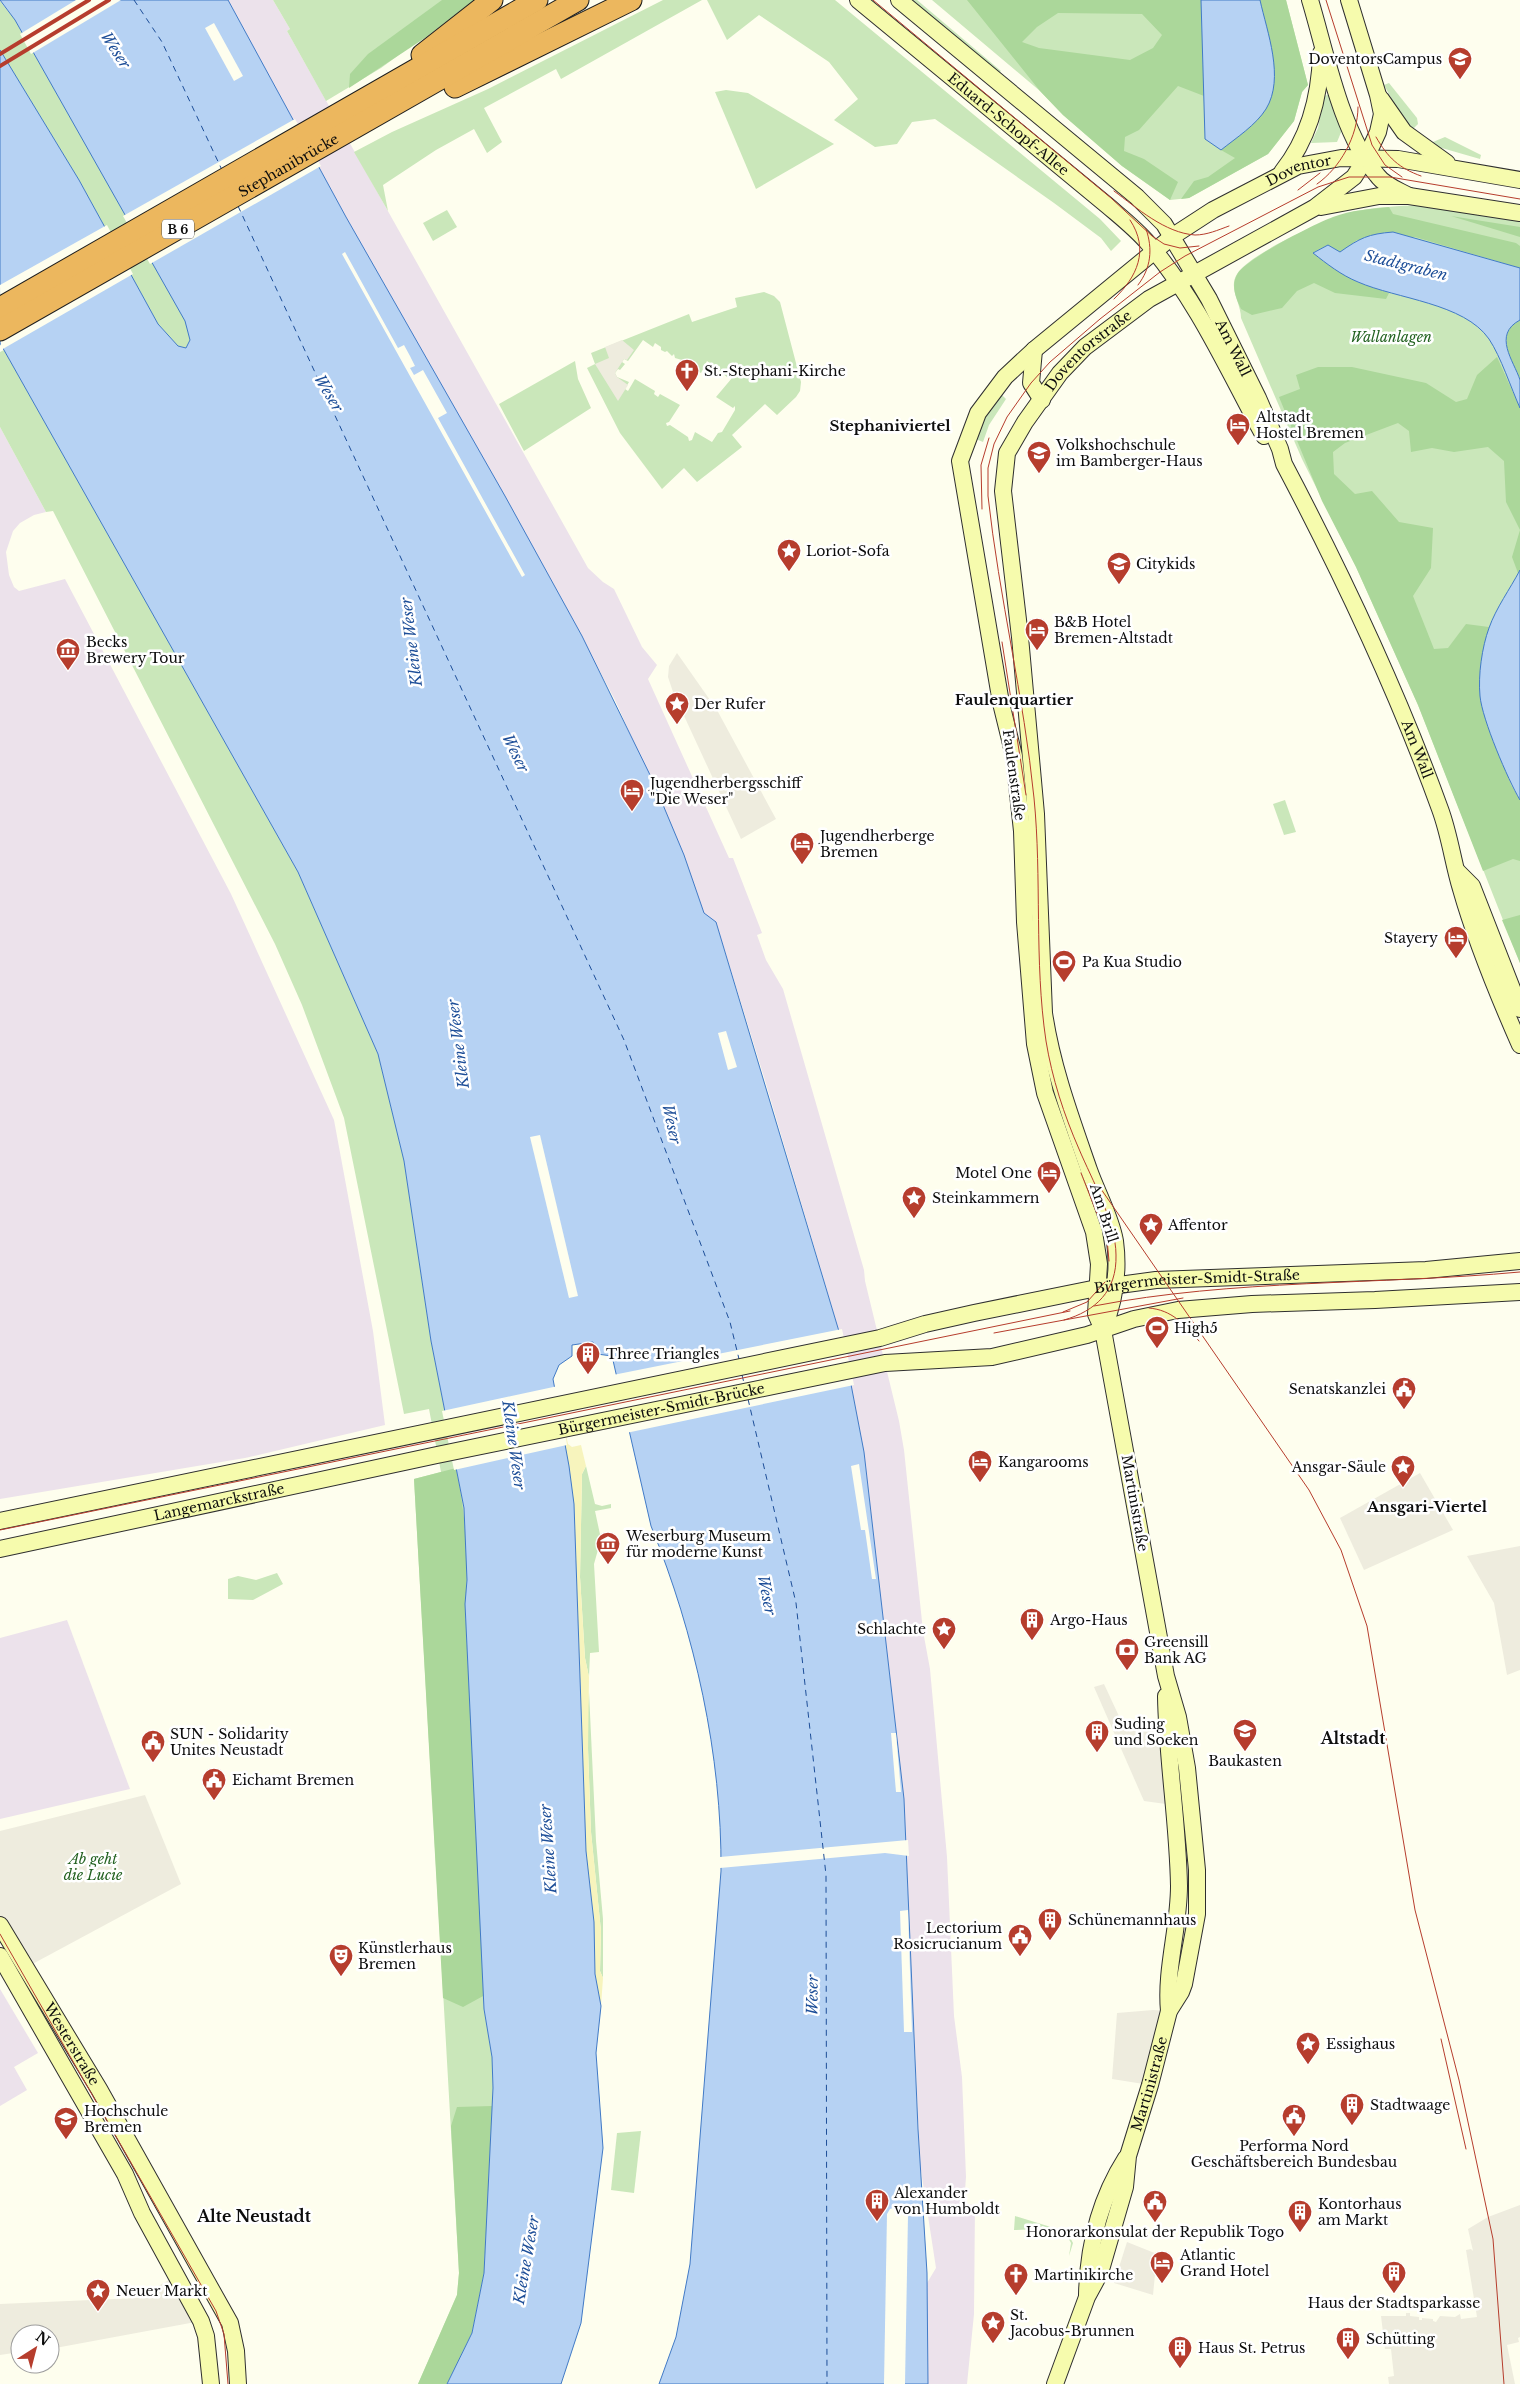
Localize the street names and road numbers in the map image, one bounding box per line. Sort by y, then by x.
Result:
street label: Eduard-Schopf-Allee [944,69,1073,179]
street label: Stephanibrücke [235,130,342,201]
street label: Doventor [1263,151,1333,190]
road number: B 6 [162,220,194,238]
street label: Doventorstraße [1041,306,1135,395]
street label: Am Wall [1211,315,1255,380]
street label: Am Wall [1397,716,1437,781]
street label: Faulenstraße [999,728,1029,822]
street label: Am Brill [1086,1180,1122,1245]
street label: Bürgermeister-Smidt-Straße [1093,1266,1300,1297]
street label: Bürgermeister-Smidt-Brücke [556,1379,766,1439]
street label: Martinistraße [1118,1453,1152,1553]
street label: Langemarckstraße [152,1479,286,1525]
street label: Westerstraße [39,1998,104,2089]
street label: Martinistraße [1127,2034,1171,2134]

